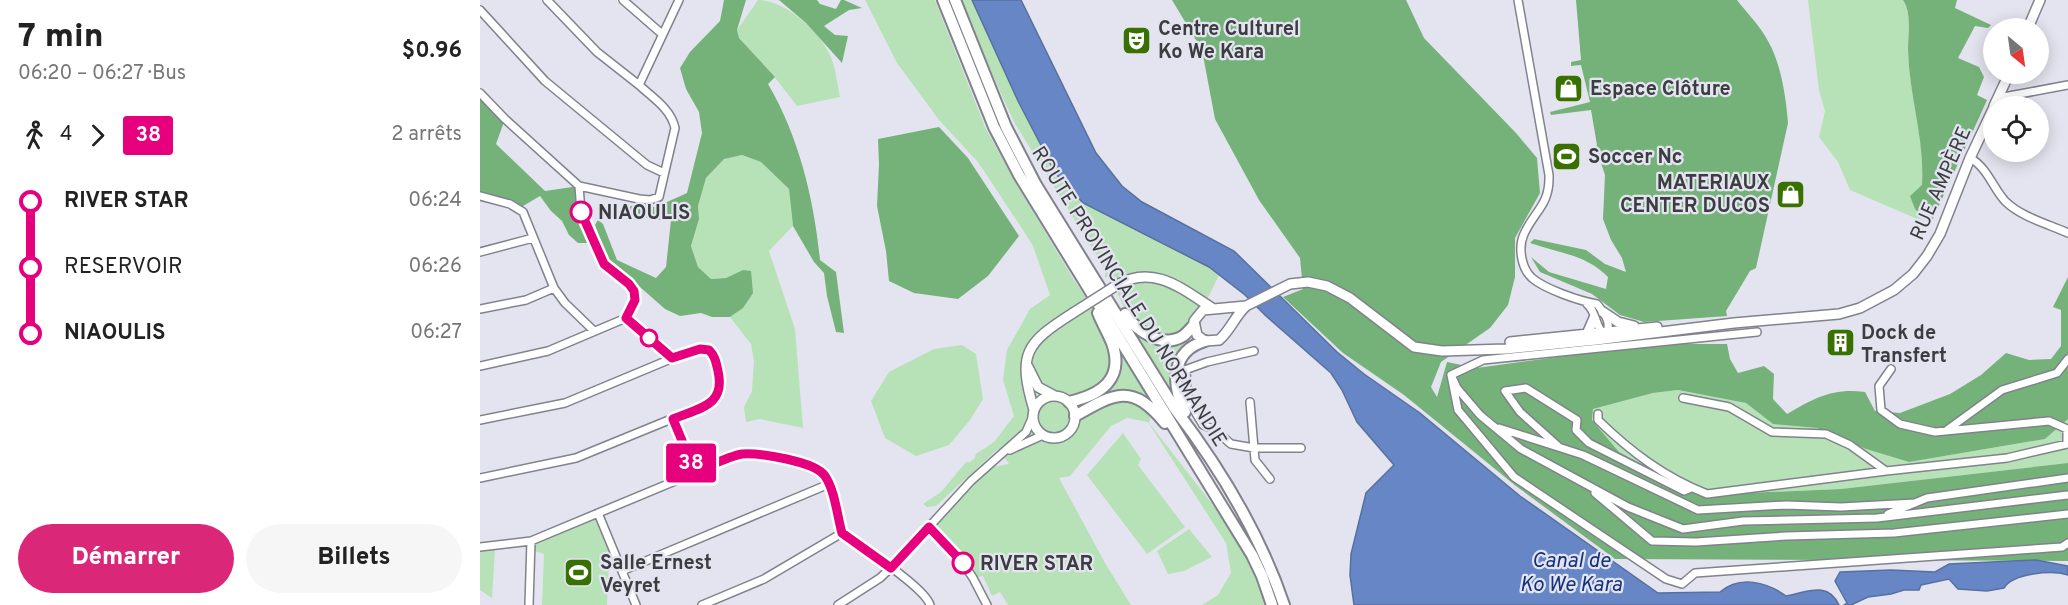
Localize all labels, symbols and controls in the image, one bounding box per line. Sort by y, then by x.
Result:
text: 7 min [18,17,104,59]
place label: Centre Culturel Ko We Kara [1158,17,1300,66]
north arrow [1983,18,2049,84]
map controls [1983,18,2049,162]
theatre icon: Centre Culturel Ko We Kara [1121,24,1153,56]
text: $0.96 [402,38,462,65]
text: 06:20 – 06:27 · Bus [18,61,186,87]
shop icon: Espace Clôture [1553,72,1585,104]
place label: Espace Clôture [1590,77,1731,103]
button: locate [1983,96,2049,162]
icon: walk [18,119,51,152]
icon: forward [81,119,114,152]
text: 4 [60,122,72,148]
text: 38 [135,122,161,149]
text: 2 arrêts [391,122,462,148]
street label: RUE AMPÈRE [1903,122,1978,245]
sports icon: Soccer Nc [1551,140,1583,172]
street label: ROUTE PROVINCIALE DU NORMANDIE [1025,142,1232,452]
place label: Soccer Nc [1588,145,1683,171]
place label: MATERIAUX CENTER DUCOS [1620,171,1770,220]
shop icon: MATERIAUX CENTER DUCOS [1775,178,1807,210]
text: RIVER STAR [64,188,189,215]
text: 06:24 [408,188,462,214]
marker: NIAOULIS [570,201,592,223]
place label: NIAOULIS [598,201,690,227]
text: RESERVOIR [64,254,183,281]
text: 06:26 [409,254,462,280]
text: NIAOULIS [64,320,165,347]
text: 06:27 [410,320,462,346]
place label: Dock de Transfert [1861,321,1947,370]
building icon: Dock de Transfert [1824,327,1856,359]
unlabelled marker [640,329,658,347]
line badge: 38 [664,444,718,482]
text: 38 [678,450,704,477]
button: Démarrer [18,524,234,593]
button: Billets [246,524,462,593]
water label: Canal de Ko We Kara [1520,548,1622,599]
place label: Salle Ernest Veyret [600,551,712,600]
marker: RIVER STAR [952,552,974,574]
place label: RIVER STAR [980,552,1093,578]
sports icon: Salle Ernest Veyret [563,557,595,589]

